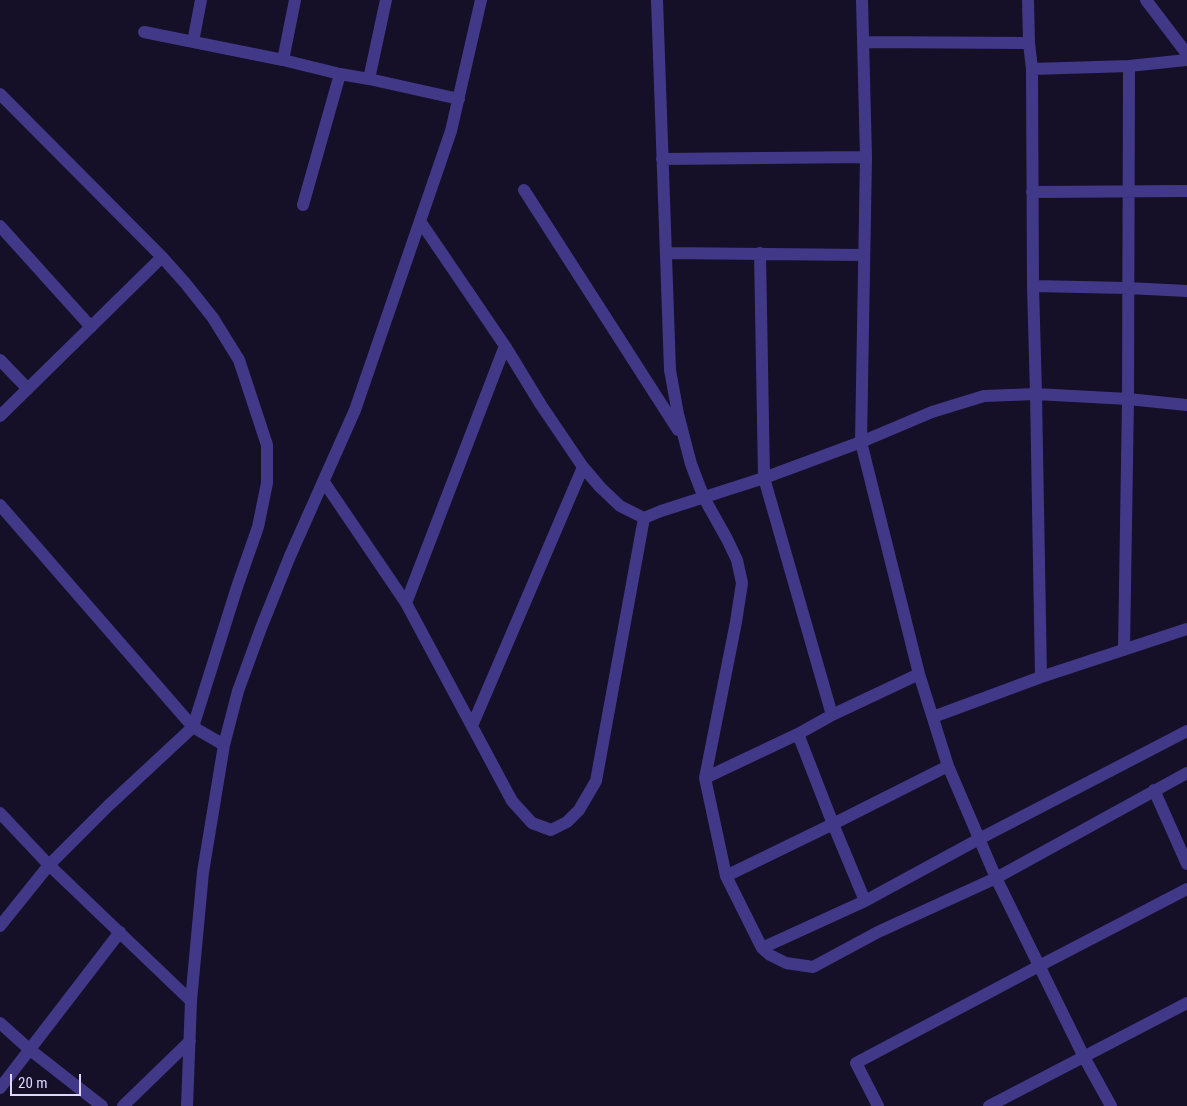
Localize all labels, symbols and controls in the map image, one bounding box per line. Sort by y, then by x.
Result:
scale bar [12,1064,84,1096]
text: 20 m [18,1074,48,1092]

